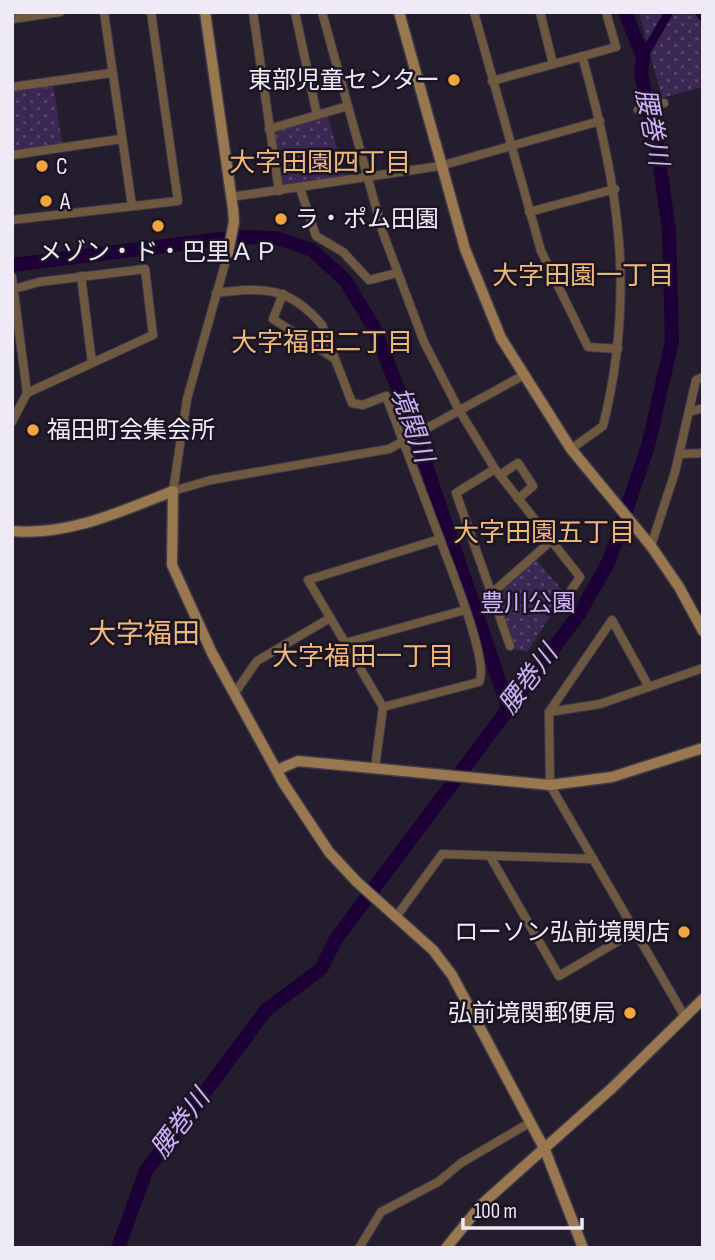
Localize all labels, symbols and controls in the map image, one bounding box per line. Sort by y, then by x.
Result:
place label: 東部児童センター [248,66,440,95]
marker: 東部児童センター [446,72,462,88]
water label: 腰巻川 [628,86,674,171]
district label: 大字田園四丁目 [229,148,411,179]
place label: C [56,152,68,181]
marker: C [34,158,50,174]
place label: A [59,187,71,216]
marker: A [38,193,54,209]
place label: ラ・ポム田園 [295,205,439,234]
marker: ラ・ポム田園 [273,211,289,227]
marker: メゾン・ド・巴里ＡＰ [150,218,166,234]
place label: メゾン・ド・巴里ＡＰ [38,238,278,267]
district label: 大字田園一丁目 [492,261,674,292]
district label: 大字福田二丁目 [231,328,413,359]
water label: 境関川 [383,383,440,470]
place label: 福田町会集会所 [47,416,215,445]
marker: 福田町会集会所 [25,422,41,438]
district label: 大字田園五丁目 [453,518,635,549]
park label: 豊川公園 [480,589,576,618]
district label: 大字福田 [88,618,200,651]
water label: 腰巻川 [493,637,567,720]
district label: 大字福田一丁目 [272,642,454,673]
place label: ローソン弘前境関店 [454,918,670,947]
marker: ローソン弘前境関店 [676,924,692,940]
place label: 弘前境関郵便局 [448,999,616,1028]
marker: 弘前境関郵便局 [622,1005,638,1021]
water label: 腰巻川 [145,1081,219,1164]
scale bar [463,1186,582,1230]
text: 100 m [474,1199,517,1224]

